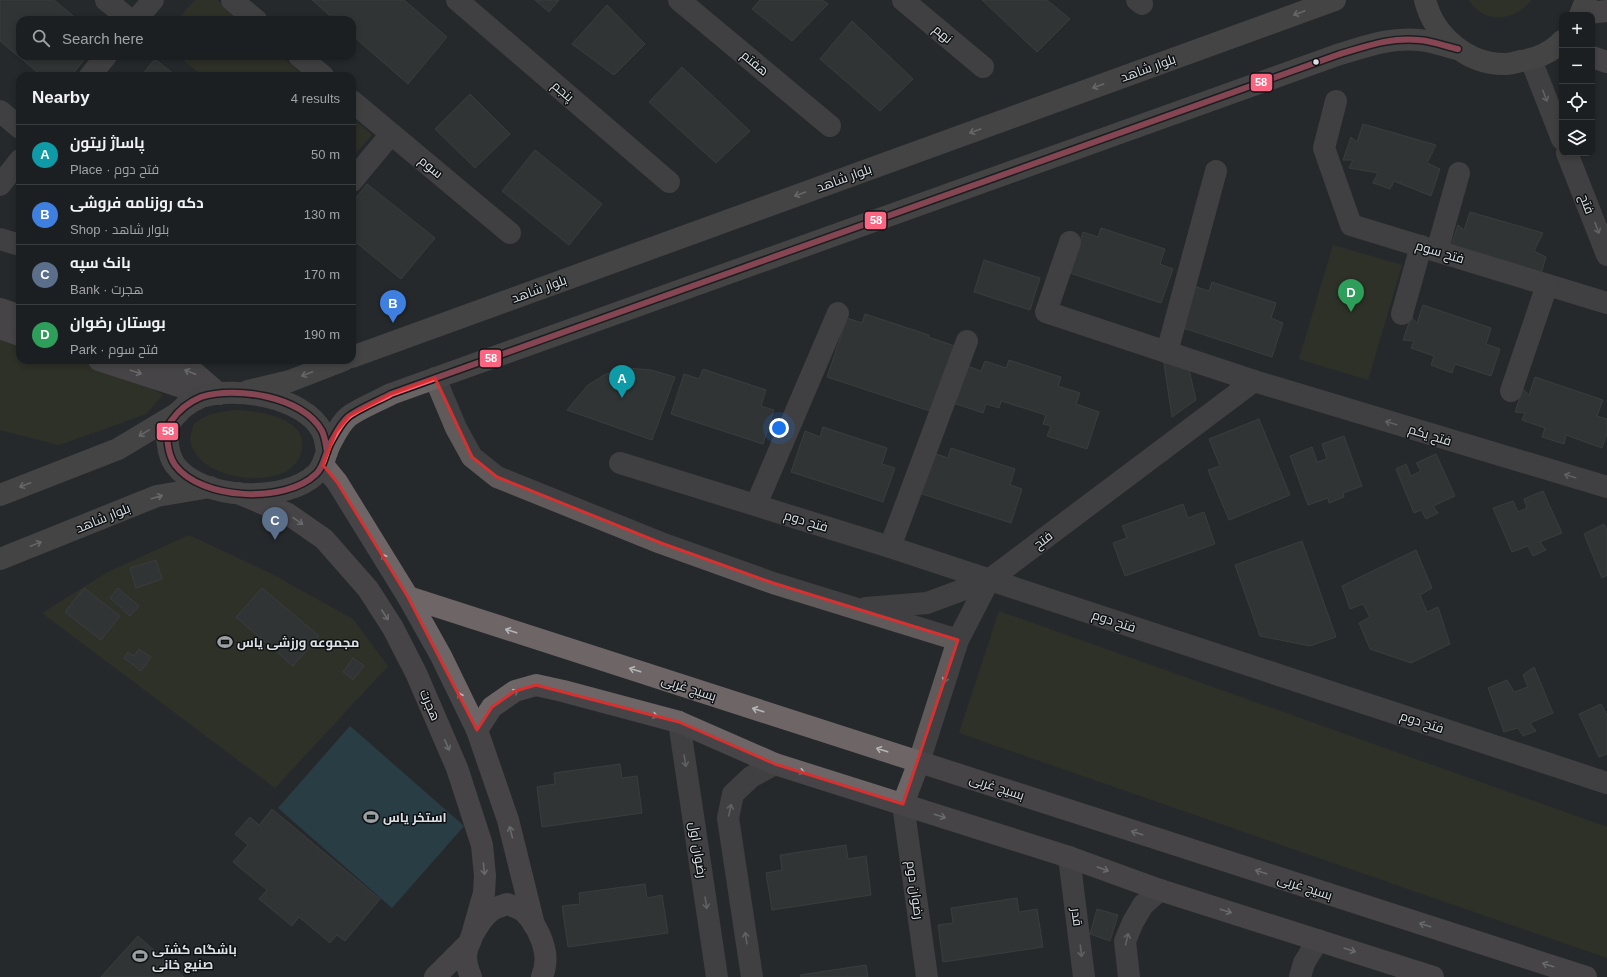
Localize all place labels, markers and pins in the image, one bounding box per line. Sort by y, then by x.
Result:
unlabelled marker [1311,57,1321,67]
pin: D [1338,279,1364,312]
pin: B [380,290,406,323]
pin: A [609,365,635,398]
pin: C [262,507,288,540]
sports icon: مجموعه ورزشی یاس [216,633,234,651]
place label: مجموعه ورزشی یاس [237,635,359,651]
sports icon: استخر یاس [362,808,380,826]
place label: استخر یاس [383,810,447,825]
place label: باشگاه کشتی صنیع خانی [152,942,237,973]
sports icon: باشگاه کشتی صنیع خانی [131,947,149,965]

